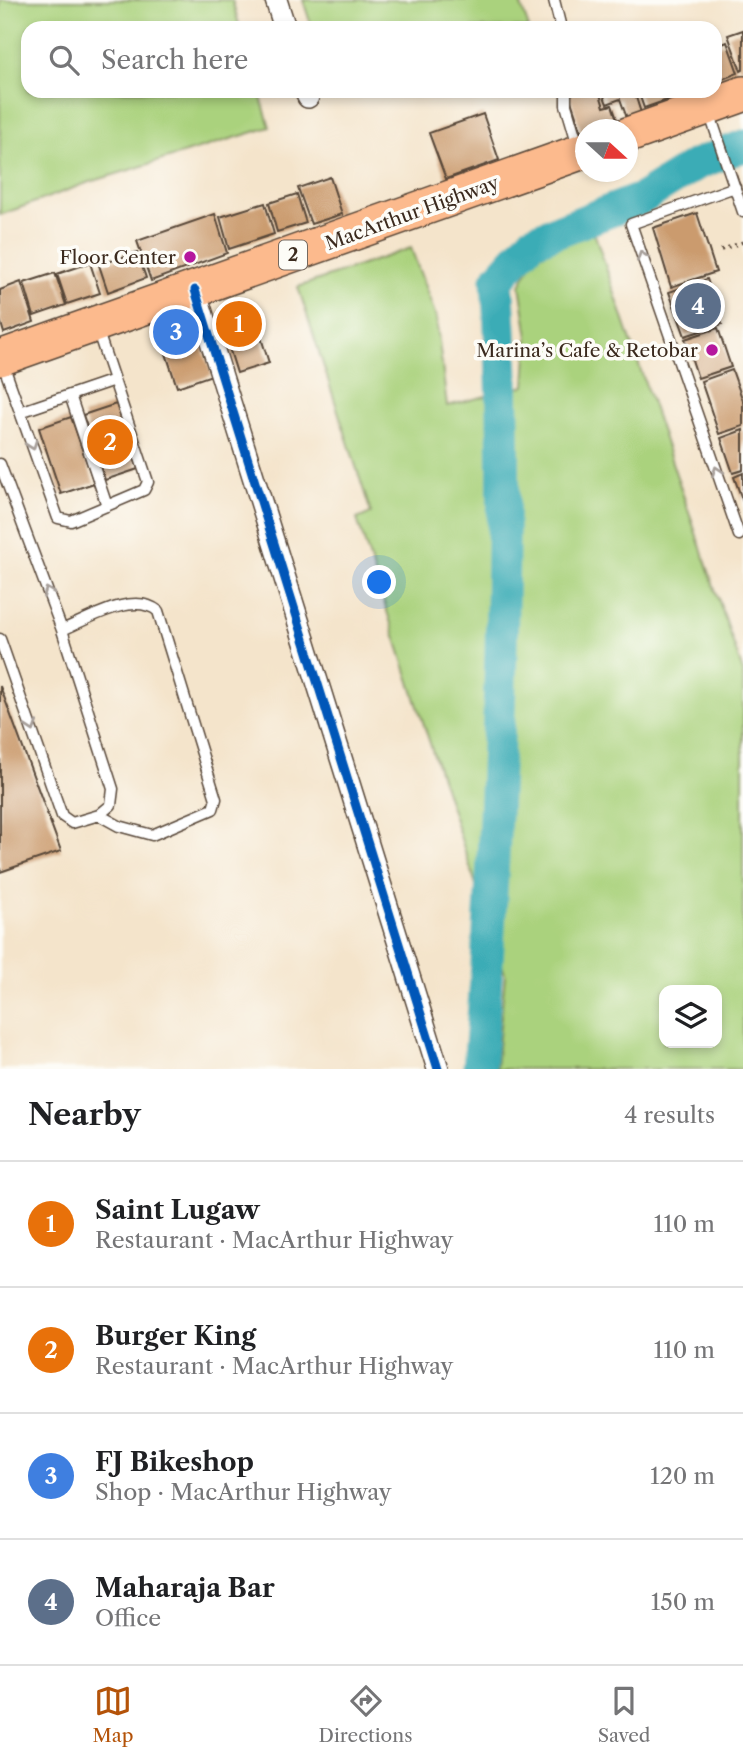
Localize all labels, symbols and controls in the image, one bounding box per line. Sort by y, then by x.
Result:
search box [21,21,722,98]
icon: search [45,41,83,79]
text: Search here [101,44,248,76]
north arrow [575,119,638,182]
street label: MacArthur Highway [322,171,502,255]
road number: 2 [279,241,307,270]
place label: Floor Center [60,246,176,269]
marker: Floor Center [182,249,198,265]
one-way arrow [636,250,650,262]
pin: 4 [675,280,721,332]
pin: 1 [216,298,262,350]
pin: 3 [153,306,199,358]
place label: Marina’s Cafe & Retobar [476,339,698,362]
marker: Marina’s Cafe & Retobar [704,342,720,358]
pin: 2 [87,416,133,468]
one-way arrow [24,439,38,451]
one-way arrow [711,465,725,477]
your location [362,565,396,599]
one-way arrow [42,587,56,599]
one-way arrow [24,720,38,732]
map controls [659,985,722,1048]
button: layers [659,985,722,1048]
text: Nearby [28,1096,141,1133]
text: 4 results [624,1101,715,1129]
text: Saint Lugaw [95,1194,260,1226]
text: 1 [46,1210,56,1238]
text: 110 m [654,1210,715,1238]
text: Restaurant · MacArthur Highway [95,1226,453,1254]
text: Burger King [95,1320,256,1352]
text: 2 [44,1336,58,1364]
text: 110 m [654,1336,715,1364]
text: Restaurant · MacArthur Highway [95,1352,453,1380]
text: FJ Bikeshop [95,1446,254,1478]
text: 3 [45,1462,58,1490]
text: 120 m [650,1462,715,1490]
text: Shop · MacArthur Highway [95,1478,392,1506]
text: Maharaja Bar [95,1572,275,1604]
text: 4 [44,1588,58,1616]
text: 150 m [651,1588,715,1616]
text: Office [95,1604,161,1632]
tab: Map [93,1682,133,1747]
tab: Directions [319,1682,412,1747]
tab: Saved [598,1682,650,1747]

